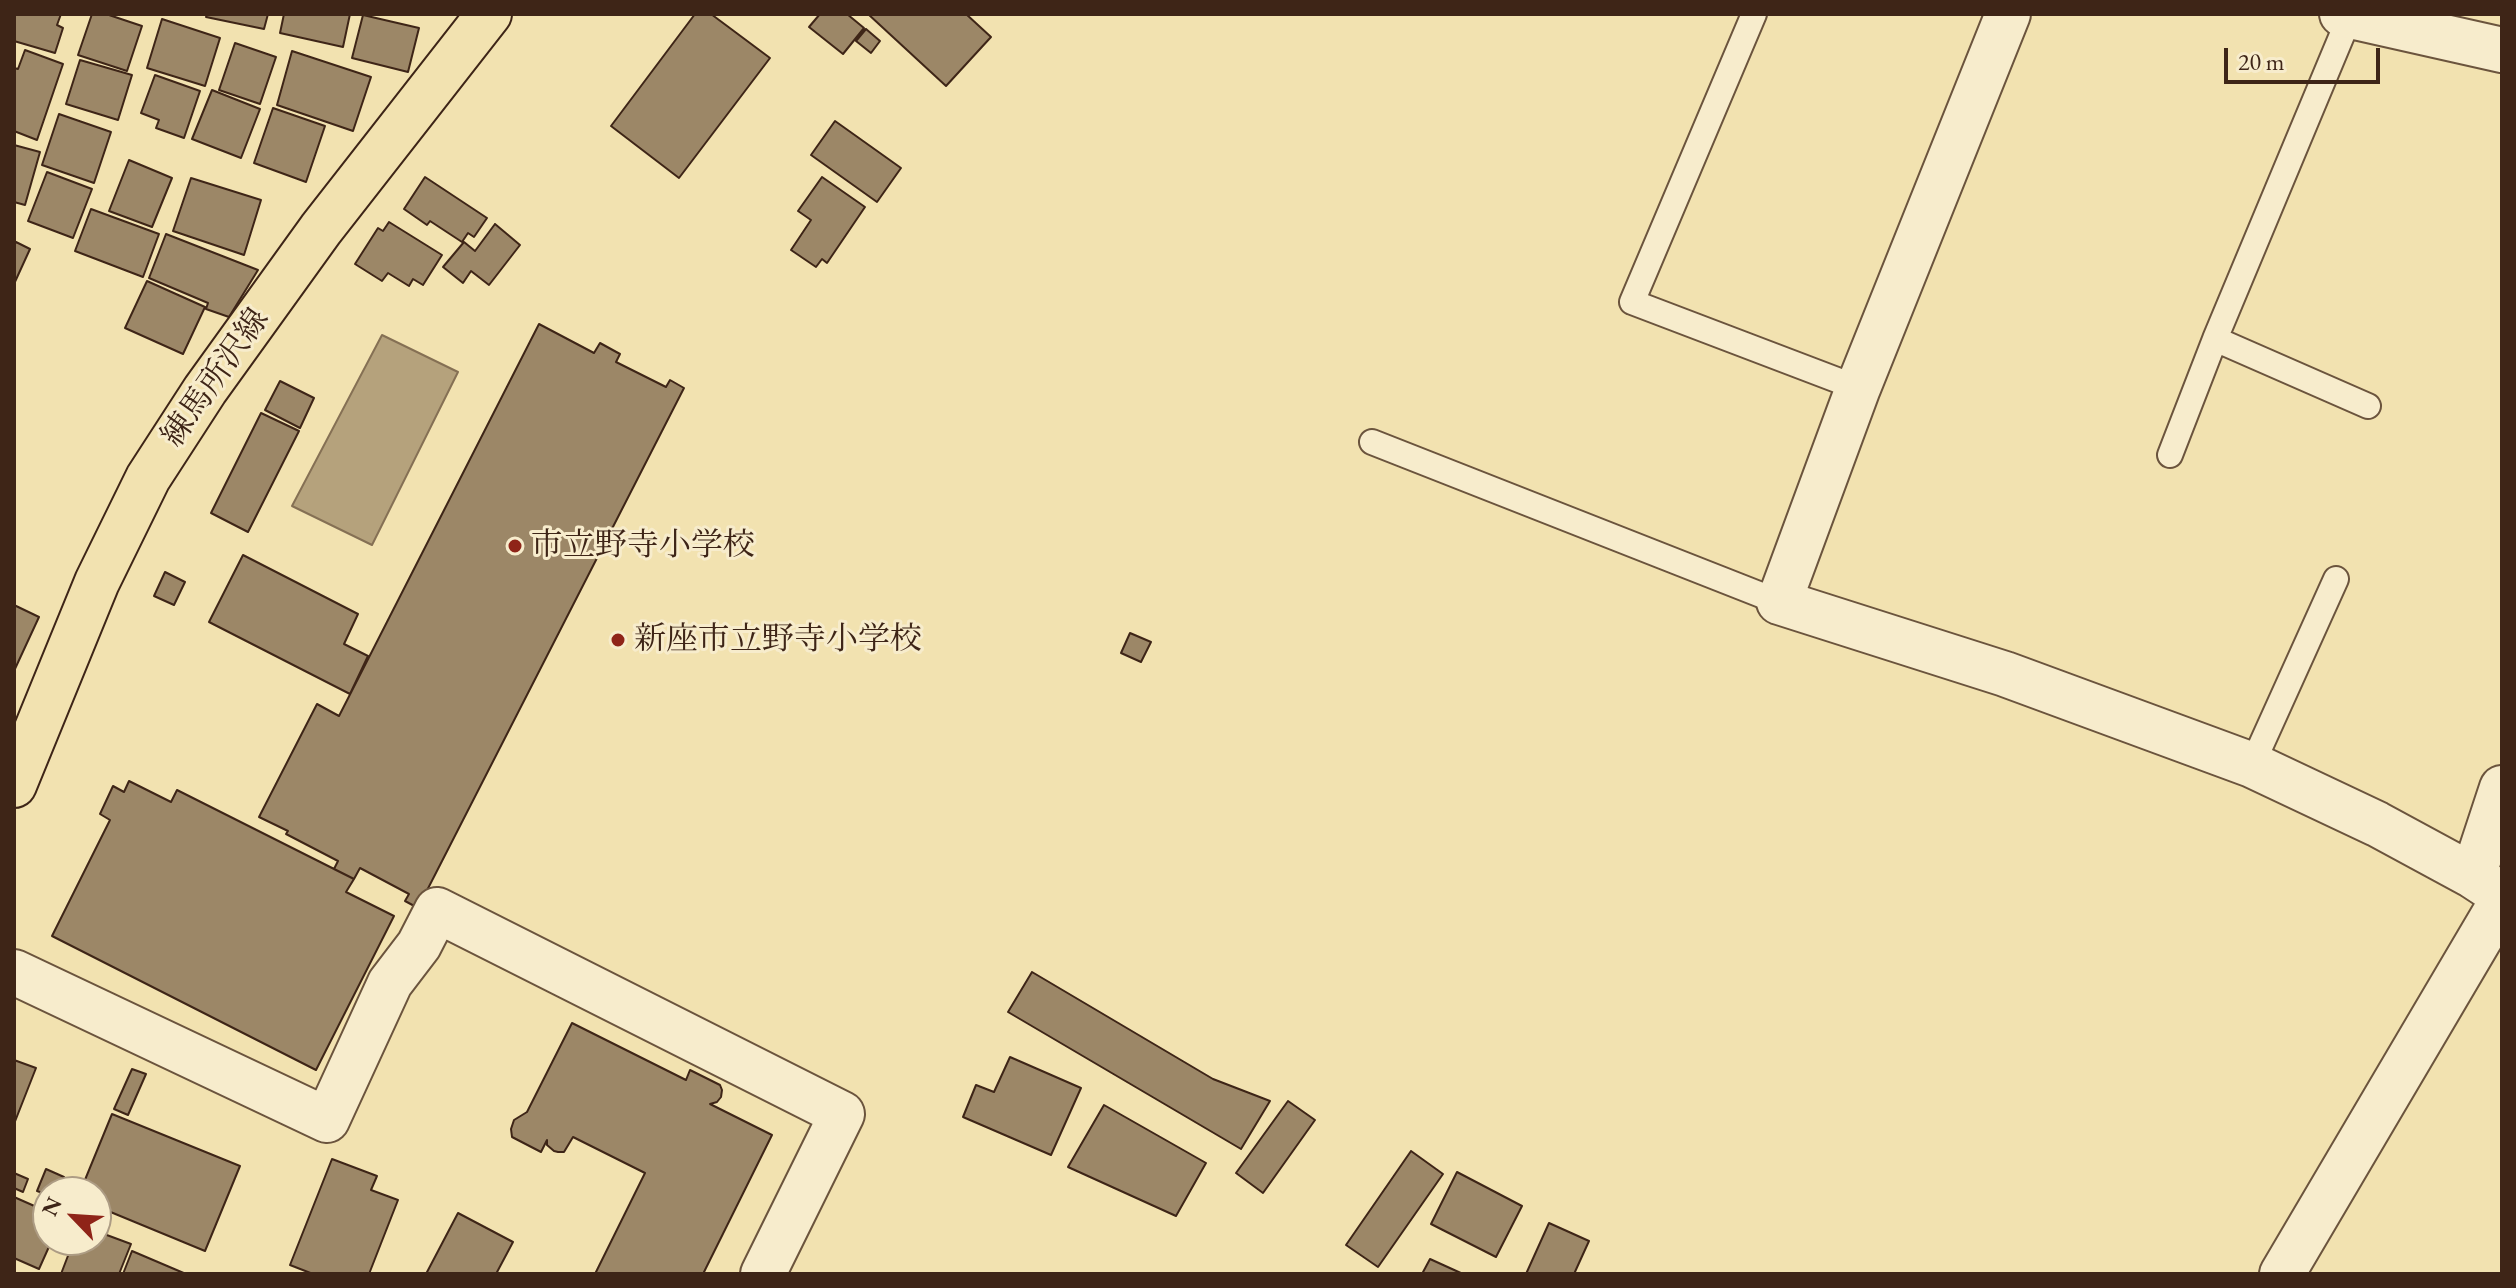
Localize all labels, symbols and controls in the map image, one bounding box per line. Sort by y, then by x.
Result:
scale bar [2228,32,2384,82]
text: 20 m [2238,46,2285,77]
street label: 練馬所沢線 [154,301,278,455]
place label: 市立野寺小学校 [531,527,755,565]
marker: 市立野寺小学校 [506,537,524,555]
place label: 新座市立野寺小学校 [634,621,922,659]
marker: 新座市立野寺小学校 [609,631,627,649]
north arrow [32,1176,112,1256]
text: N [35,1192,69,1221]

